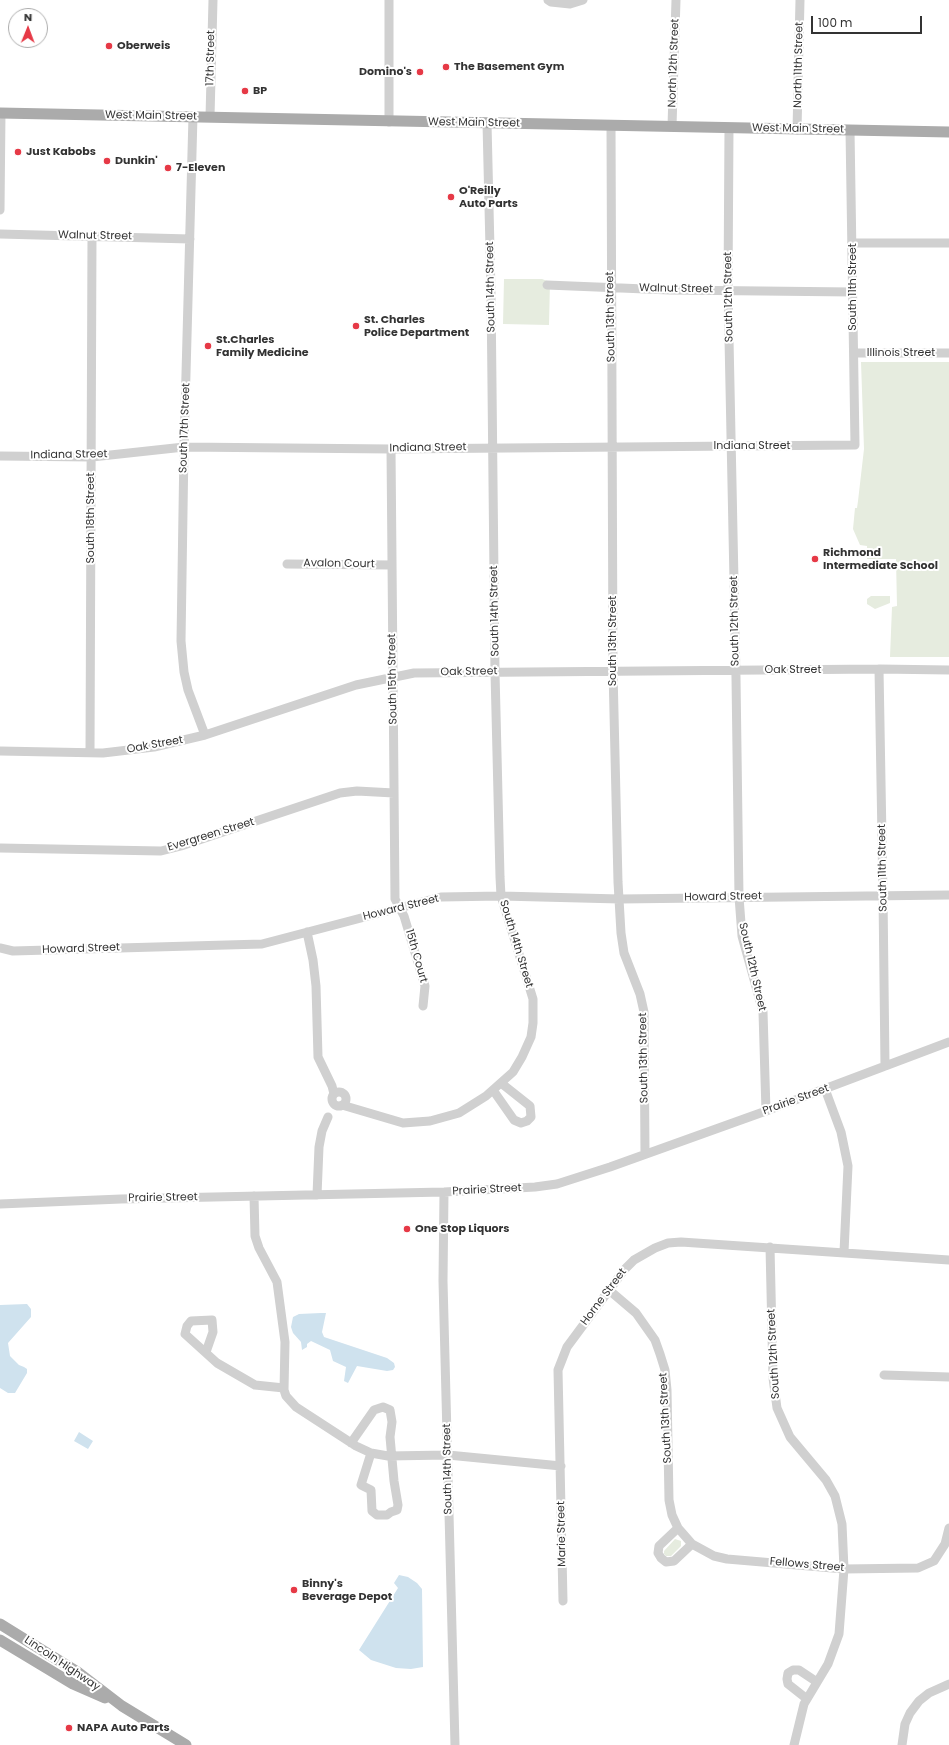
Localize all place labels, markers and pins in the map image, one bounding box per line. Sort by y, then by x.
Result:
place label: Oberweis [117,39,170,53]
marker: Oberweis [104,41,114,51]
place label: The Basement Gym [454,60,564,74]
marker: The Basement Gym [441,62,451,72]
place label: Domino's [359,65,412,79]
marker: Domino's [415,67,425,77]
place label: BP [253,84,267,98]
marker: BP [240,86,250,96]
place label: Just Kabobs [26,145,96,159]
marker: Just Kabobs [13,147,23,157]
place label: Dunkin' [115,154,158,168]
marker: Dunkin' [102,156,112,166]
place label: 7-Eleven [176,161,225,175]
marker: 7-Eleven [163,163,173,173]
place label: O'Reilly Auto Parts [459,184,518,210]
marker: O'Reilly Auto Parts [446,192,456,202]
place label: St. Charles Police Department [364,313,469,339]
marker: St. Charles Police Department [351,321,361,331]
place label: St.Charles Family Medicine [216,333,309,359]
marker: St.Charles Family Medicine [203,341,213,351]
place label: Richmond Intermediate School [823,546,938,572]
marker: Richmond Intermediate School [810,554,820,564]
place label: One Stop Liquors [415,1222,509,1236]
marker: One Stop Liquors [402,1224,412,1234]
place label: Binny's Beverage Depot [302,1577,392,1603]
marker: Binny's Beverage Depot [289,1585,299,1595]
place label: NAPA Auto Parts [77,1721,170,1735]
marker: NAPA Auto Parts [64,1723,74,1733]

